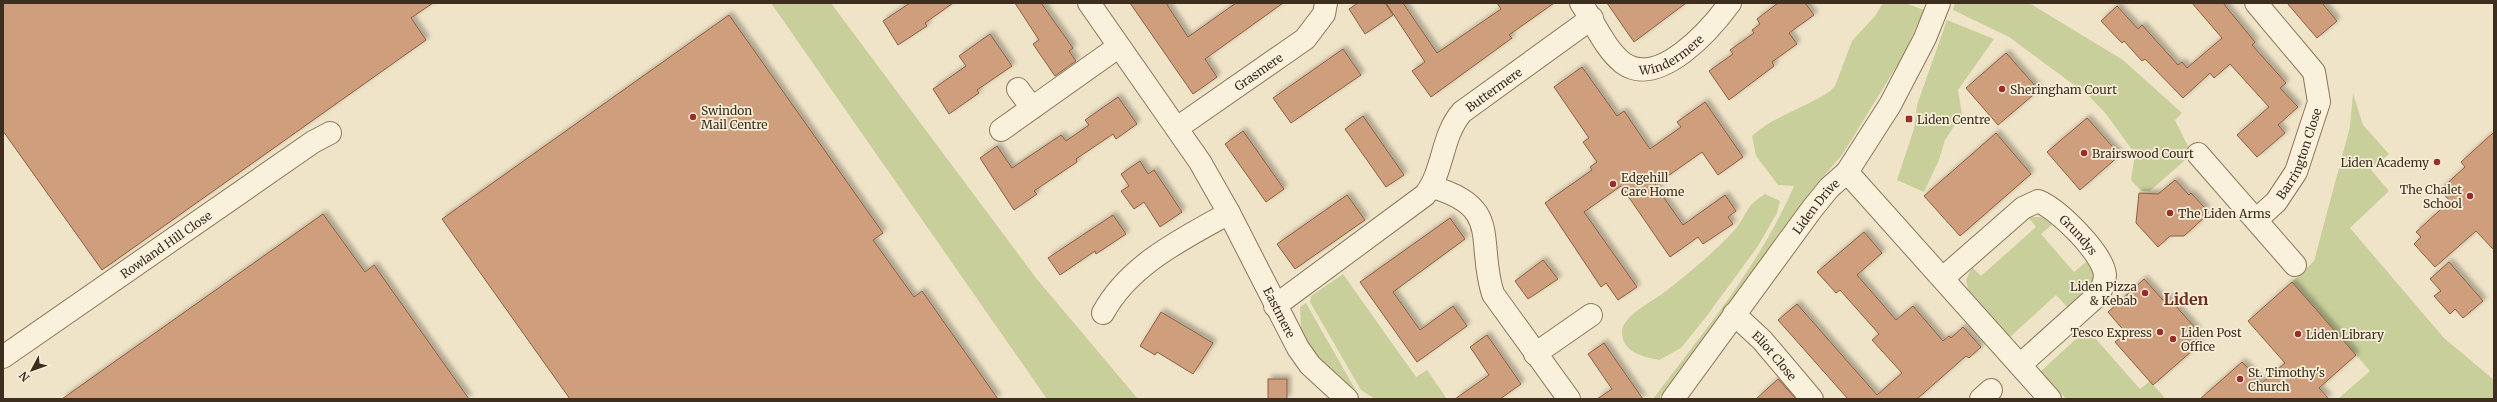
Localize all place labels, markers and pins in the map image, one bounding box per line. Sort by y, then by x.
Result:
place label: Sheringham Court [2010,82,2117,97]
marker: Sheringham Court [1997,84,2007,94]
place label: Swindon Mail Centre [701,103,768,132]
marker: Swindon Mail Centre [688,112,698,122]
place label: Liden Centre [1917,112,1990,127]
marker: Liden Centre [1904,114,1914,124]
place label: Brairswood Court [2092,146,2194,161]
marker: Brairswood Court [2079,148,2089,158]
place label: Liden Academy [2340,155,2429,170]
marker: Liden Academy [2432,157,2442,167]
place label: Edgehill Care Home [1621,170,1684,199]
marker: Edgehill Care Home [1608,179,1618,189]
place label: The Chalet School [2400,182,2462,211]
marker: The Chalet School [2465,191,2475,201]
place label: The Liden Arms [2178,206,2271,221]
marker: The Liden Arms [2165,208,2175,218]
place label: Liden Pizza & Kebab [2070,279,2138,308]
marker: Liden Pizza & Kebab [2140,288,2150,298]
place label: Tesco Express [2070,325,2152,340]
place label: Liden Post Office [2181,325,2242,354]
marker: Tesco Express [2155,327,2165,337]
place label: Liden Library [2306,327,2384,342]
marker: Liden Library [2293,329,2303,339]
marker: Liden Post Office [2168,334,2178,344]
place label: St. Timothy's Church [2248,365,2325,394]
marker: St. Timothy's Church [2235,374,2245,384]

